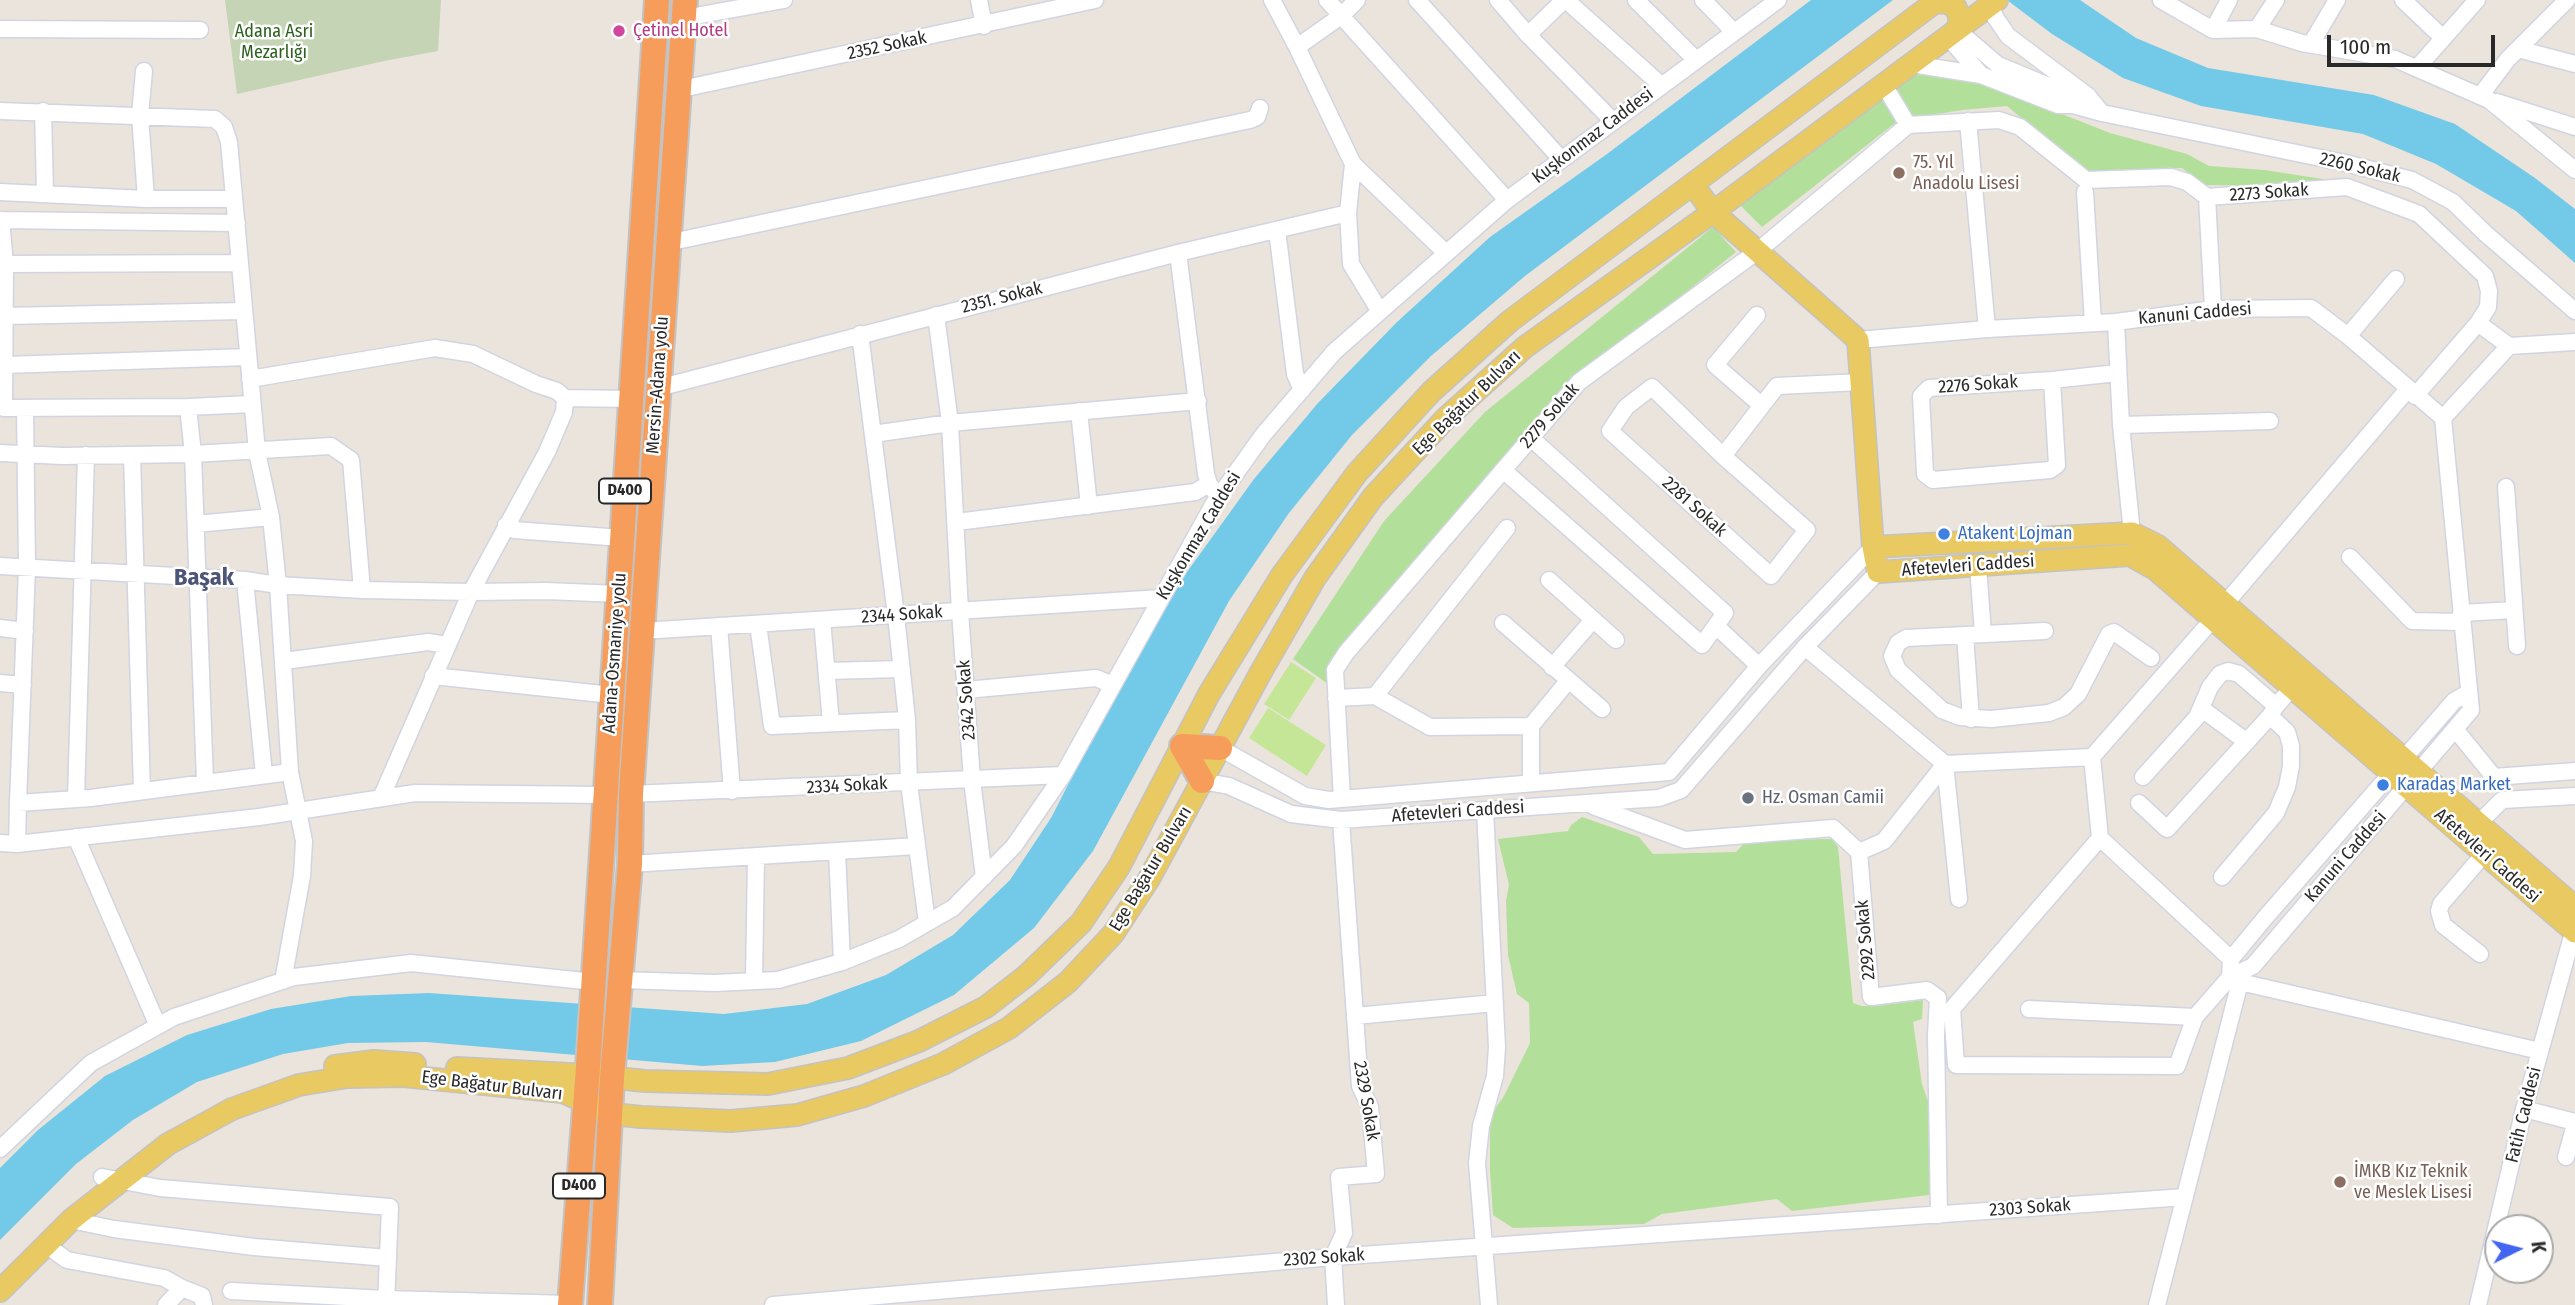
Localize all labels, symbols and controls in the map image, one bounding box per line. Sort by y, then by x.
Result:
place label: Çetinel Hotel [633,20,728,42]
park label: Adana Asri Mezarlığı [235,21,313,64]
scale bar [2330,21,2498,65]
marker: Çetinel Hotel [611,23,627,39]
street label: 2352 Sokak [846,27,928,65]
text: 100 m [2340,34,2391,60]
street label: Kuşkonmaz Caddesi [1528,83,1658,189]
street label: 2260 Sokak [2318,148,2402,188]
place label: 75. Yıl Anadolu Lisesi [1913,152,2020,194]
marker: 75. Yıl Anadolu Lisesi [1891,165,1907,181]
street label: 2273 Sokak [2229,179,2309,207]
street label: 2351. Sokak [960,278,1044,318]
street label: Kanuni Caddesi [2137,298,2253,330]
street label: Mersin-Adana yolu [642,315,674,455]
street label: Ege Bağatur Bulvarı [1408,346,1526,460]
street label: 2276 Sokak [1938,371,2018,399]
street label: 2279 Sokak [1516,379,1584,453]
street label: Kuşkonmaz Caddesi [1152,468,1246,604]
street label: 2281 Sokak [1657,472,1731,542]
road number: D400 [599,478,651,504]
place label: Atakent Lojman [1958,523,2072,545]
marker: Atakent Lojman [1936,526,1952,542]
street label: Afetevleri Caddesi [1901,551,2035,581]
district label: Başak [174,564,234,592]
street label: Adana-Osmaniye yolu [599,572,631,734]
street label: 2344 Sokak [861,601,943,629]
street label: 2342 Sokak [953,659,981,741]
street label: 2334 Sokak [806,773,888,799]
place label: Karadaş Market [2397,774,2511,796]
marker: Karadaş Market [2375,777,2391,793]
place label: Hz. Osman Camii [1762,787,1884,809]
marker: Hz. Osman Camii [1740,790,1756,806]
street label: Afetevleri Caddesi [1391,797,1525,827]
street label: Ege Bağatur Bulvarı [1105,803,1197,935]
street label: Afetevleri Caddesi [2430,804,2544,908]
street label: Kanuni Caddesi [2301,807,2391,907]
street label: 2292 Sokak [1852,899,1880,981]
street label: 2329 Sokak [1348,1060,1384,1142]
street label: Fatih Caddesi [2502,1065,2546,1165]
street label: Ege Bağatur Bulvarı [420,1067,564,1105]
place label: İMKB Kız Teknik ve Meslek Lisesi [2354,1161,2472,1204]
road number: D400 [553,1174,605,1198]
marker: İMKB Kız Teknik ve Meslek Lisesi [2332,1174,2348,1190]
street label: 2303 Sokak [1989,1194,2071,1222]
north arrow [2484,1214,2554,1284]
text: K [2526,1240,2550,1254]
street label: 2302 Sokak [1283,1244,1365,1272]

